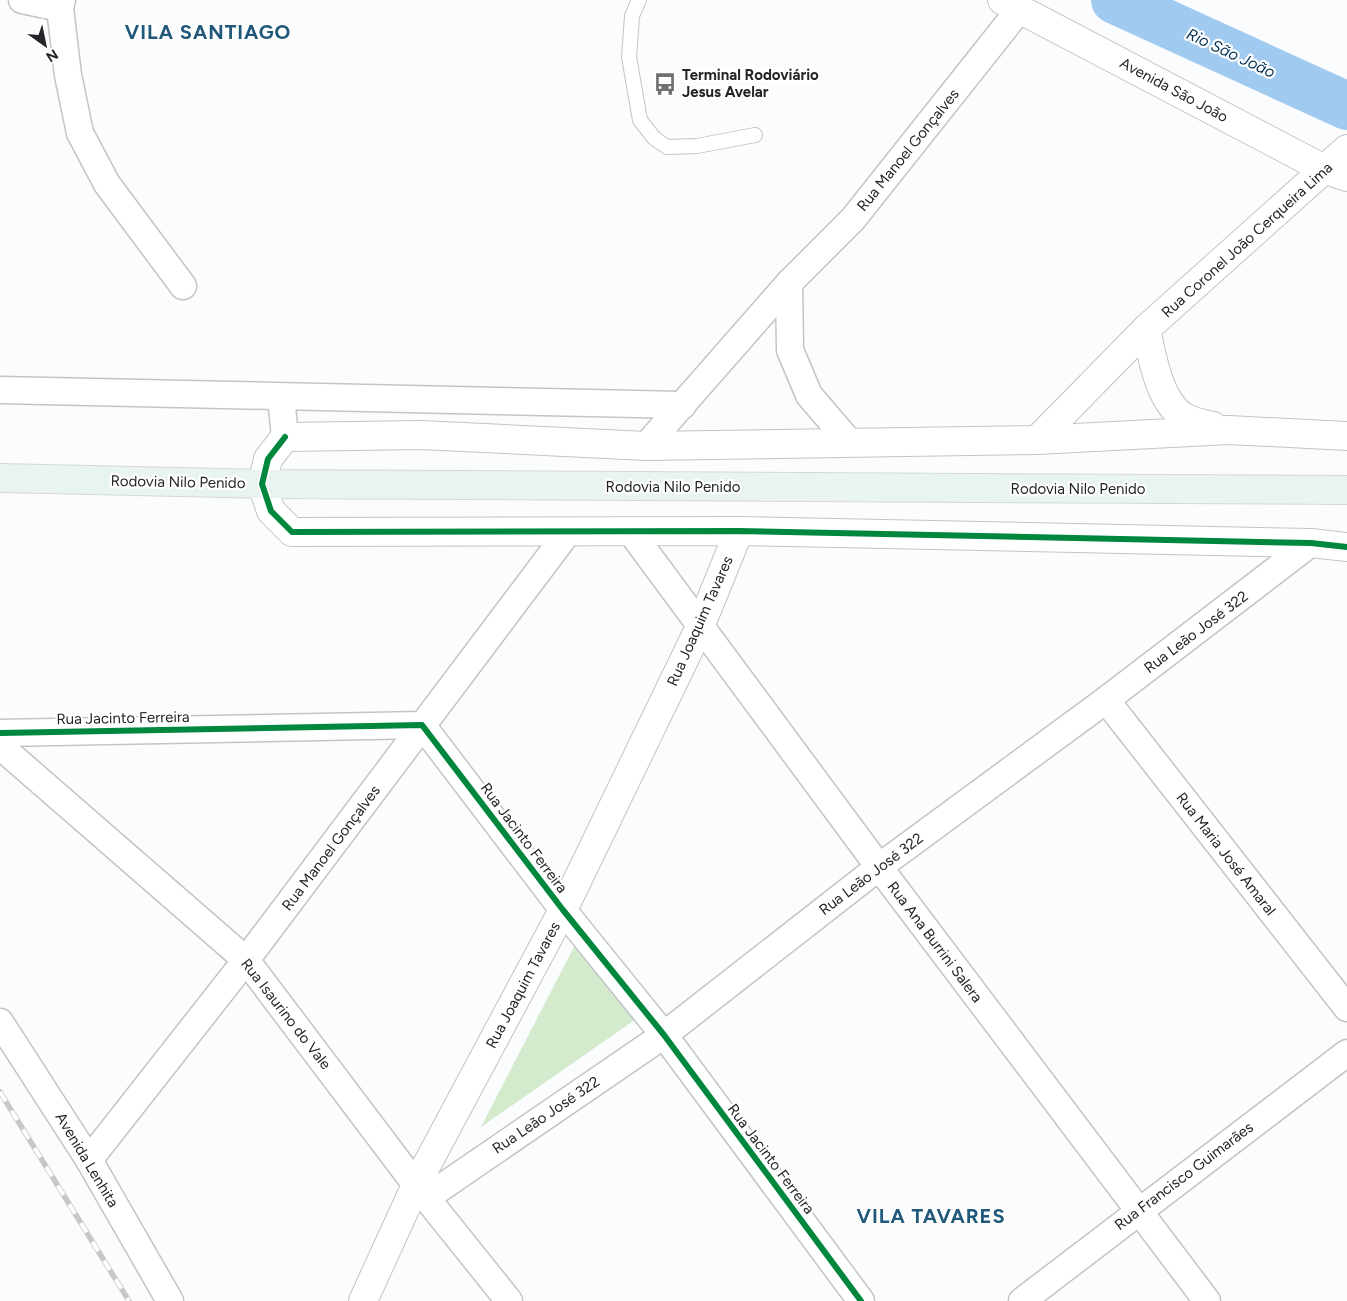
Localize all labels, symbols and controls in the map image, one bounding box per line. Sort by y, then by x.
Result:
north arrow [20,20,70,70]
district label: VILA SANTIAGO [125,20,291,44]
water label: Rio São João [1184,24,1278,82]
text: N [43,45,61,66]
street label: Avenida São João [1117,54,1231,126]
place label: Terminal Rodoviário Jesus Avelar [682,66,819,101]
bus stop icon: Terminal Rodoviário Jesus Avelar [652,71,678,97]
street label: Rua Manoel Gonçalves [853,85,963,215]
street label: Rua Coronel João Cerqueira Lima [1158,159,1336,321]
street label: Rodovia Nilo Penido [110,472,246,492]
street label: Rodovia Nilo Penido [606,478,741,496]
street label: Rodovia Nilo Penido [1011,480,1146,498]
street label: Rua Joaquim Tavares [663,553,737,689]
street label: Rua Leão José 322 [1141,587,1251,677]
street label: Rua Jacinto Ferreira [56,708,190,728]
street label: Rua Jacinto Ferreira [477,779,571,897]
street label: Rua Manoel Gonçalves [278,782,384,914]
street label: Rua Maria José Amaral [1172,789,1280,919]
street label: Rua Leão José 322 [816,829,926,919]
street label: Rua Ana Burrini Salera [884,878,986,1006]
street label: Rua Joaquim Tavares [482,919,564,1051]
street label: Rua Isaurino do Vale [237,955,335,1073]
street label: Rua Leão José 322 [489,1072,603,1158]
street label: Rua Jacinto Ferreira [724,1100,818,1218]
street label: Avenida Lenhita [52,1109,122,1211]
street label: Rua Francisco Guimarães [1111,1118,1257,1234]
district label: VILA TAVARES [856,1204,1006,1228]

